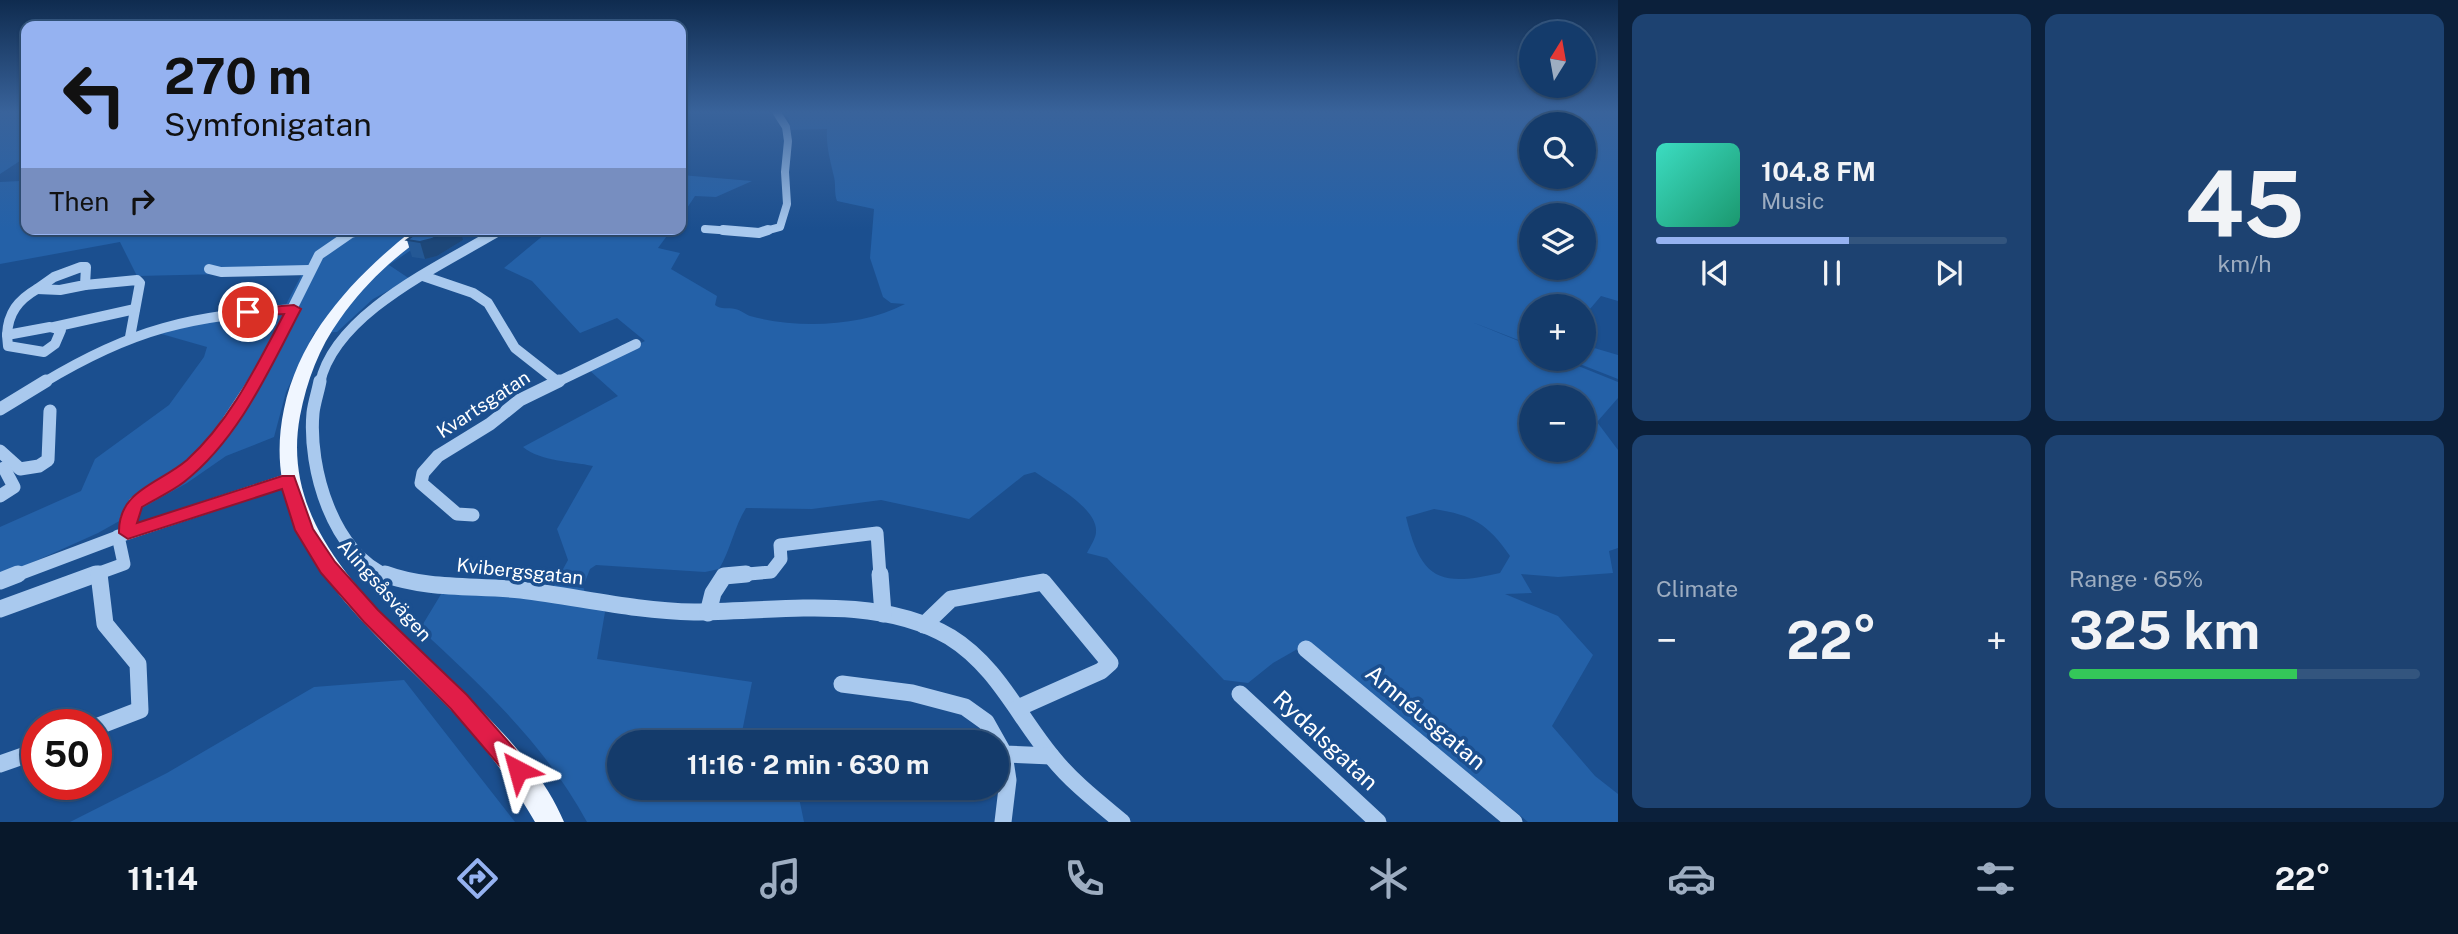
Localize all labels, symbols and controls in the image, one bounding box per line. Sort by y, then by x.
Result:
north arrow [1519,21,1596,98]
map controls [1519,21,1596,462]
text: 270 m [164,47,312,105]
icon: left [49,49,140,140]
text: Symfonigatan [164,106,372,143]
button: search [1519,112,1596,189]
text: 45 [2184,151,2305,257]
text: 104.8 FM [1761,156,1876,187]
icon: right [123,182,161,220]
text: Then [49,186,109,217]
text: Music [1761,187,1825,214]
button: layers [1519,203,1596,280]
text: km/h [2217,250,2272,277]
icon: previous [1696,254,1734,292]
icon: pause [1813,254,1851,292]
icon: next [1930,254,1968,292]
pin [218,282,278,342]
icon: arrive [229,293,267,331]
button: + [1519,294,1596,371]
street label: Kvartsgatan [432,366,534,442]
button: − [1519,385,1596,462]
street label: Alingsåsvägen [334,535,436,645]
street label: Kvibergsgatan [456,553,584,589]
text: Range · 65% [2069,565,2203,592]
text: Climate [1656,575,1738,602]
text: 325 km [2069,600,2260,661]
text: 22° [1786,610,1877,671]
text: − [1656,618,1677,663]
text: + [1986,618,2007,663]
street label: Amnéusgatan [1360,659,1492,775]
street label: Rydalsgatan [1268,685,1384,795]
speed limit sign: 50 [21,709,112,800]
position arrow [481,733,555,807]
text: 11:16 · 2 min · 630 m [687,749,929,780]
icon: directions [453,854,502,903]
icon: music [756,854,805,903]
icon: phone [1060,854,1109,903]
icon: climate [1364,854,1413,903]
icon: car [1667,854,1716,903]
icon: filters [1971,854,2020,903]
text: 11:14 [127,860,198,897]
text: 22° [2275,860,2331,897]

